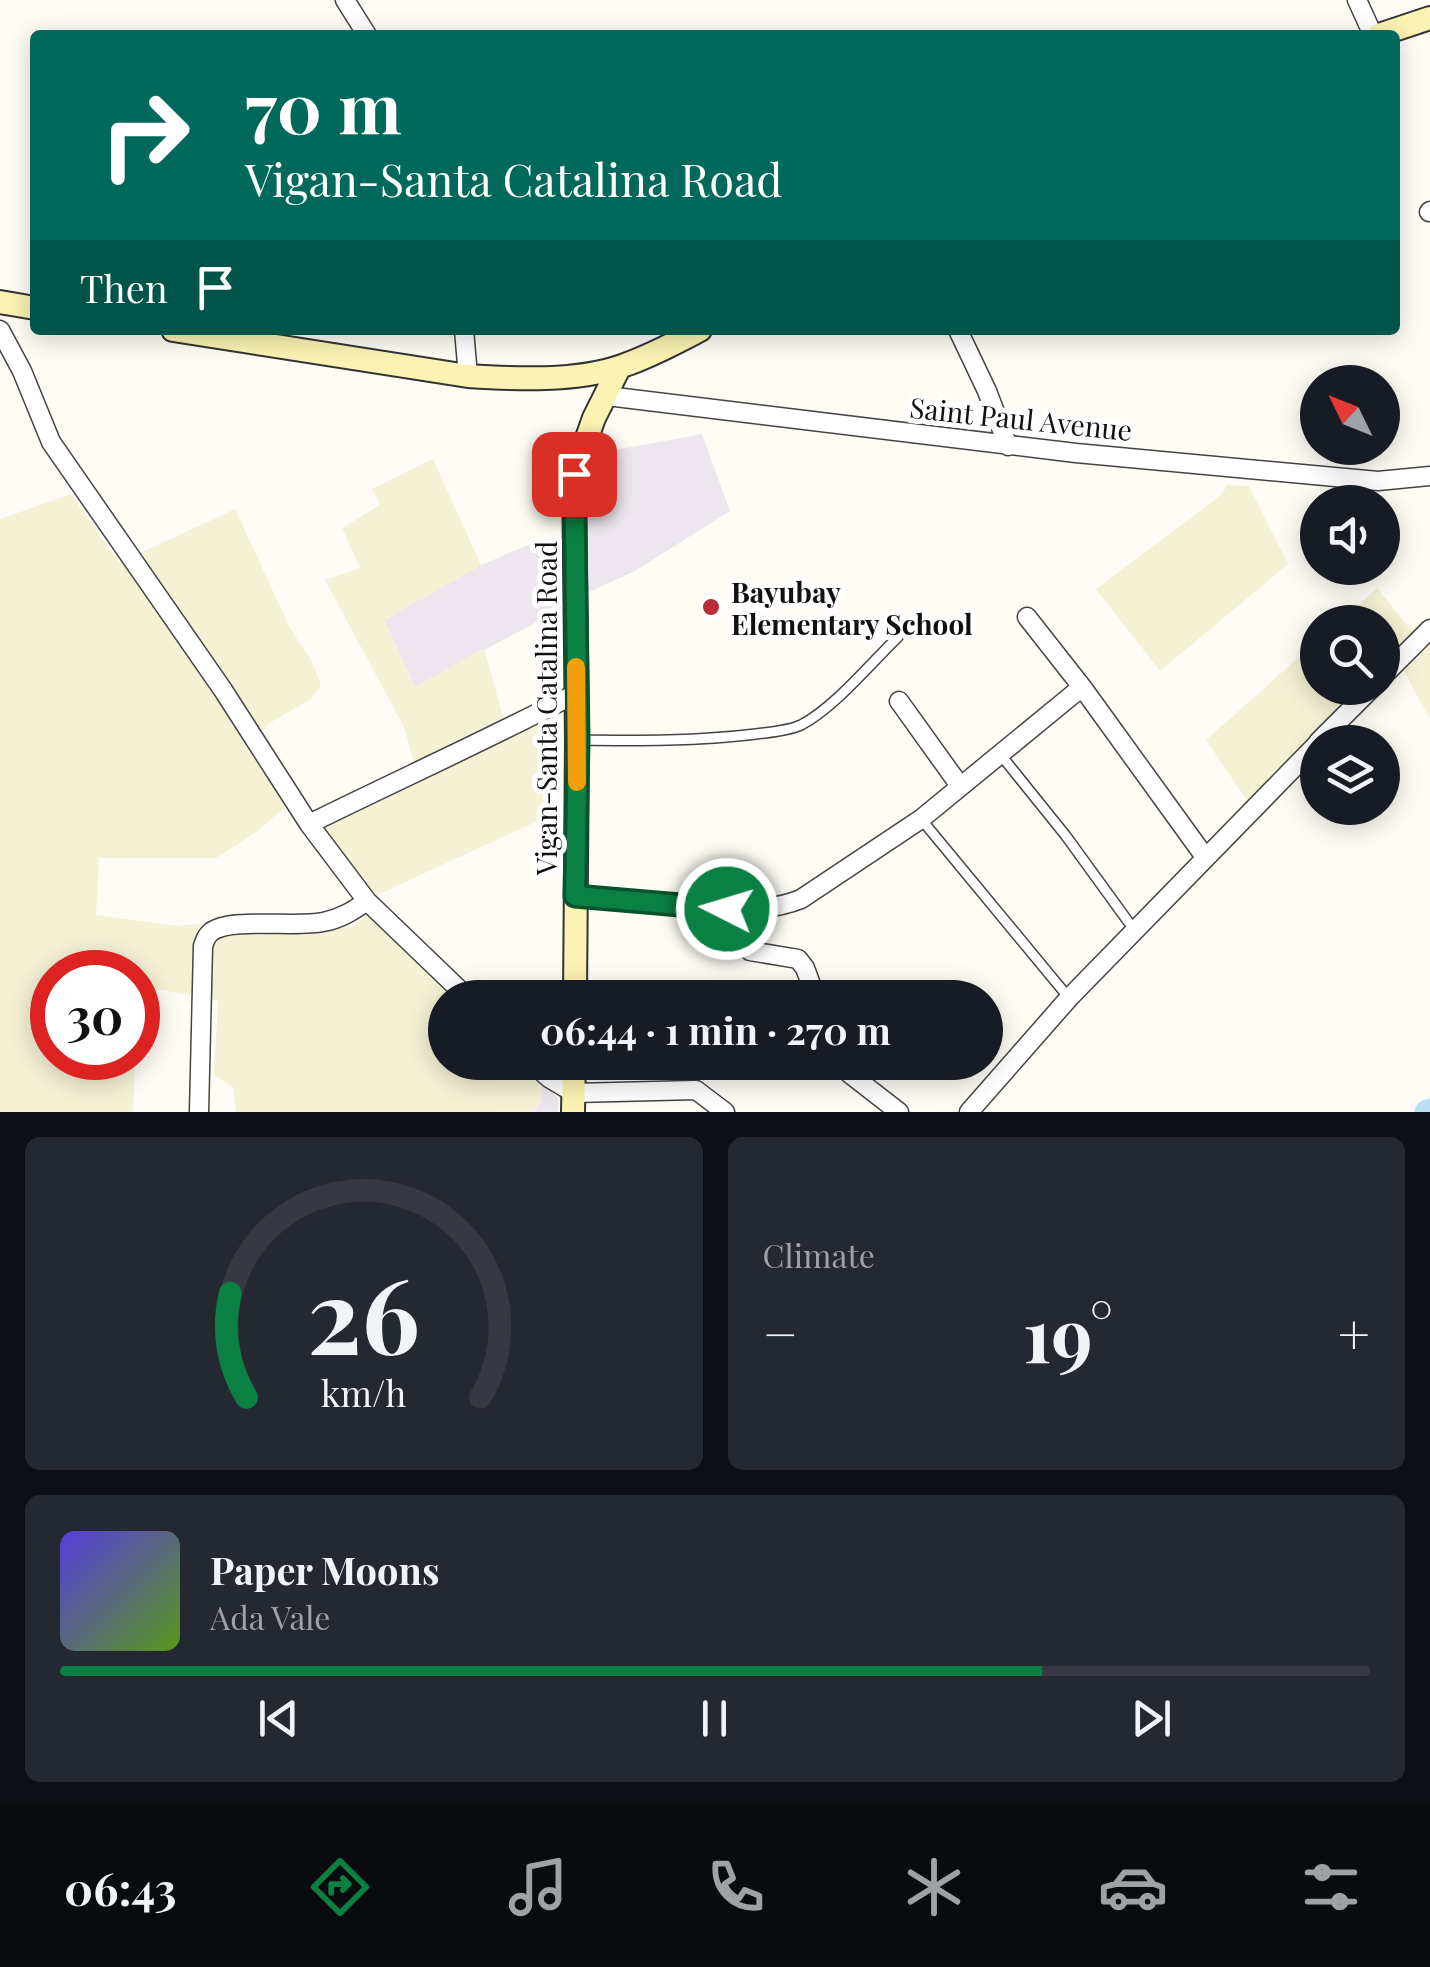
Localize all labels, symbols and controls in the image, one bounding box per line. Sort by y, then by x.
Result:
text: 70 m [245,58,402,152]
icon: right [80,70,210,200]
text: Vigan-Santa Catalina Road [245,148,782,208]
icon: arrive [188,260,243,315]
text: Then [80,262,168,313]
north arrow [1300,365,1400,465]
map controls [1300,365,1400,825]
street label: Saint Paul Avenue [908,388,1134,448]
pin [532,432,617,517]
icon: arrive [547,447,602,502]
button: sound [1300,485,1400,585]
street label: Vigan-Santa Catalina Road [527,541,564,876]
place label: Bayubay Elementary School [731,573,973,642]
marker: Bayubay Elementary School [700,596,722,618]
button: search [1300,605,1400,705]
button: layers [1300,725,1400,825]
position arrow [675,857,779,961]
speed limit sign: 30 [30,950,160,1080]
text: 06:44 · 1 min · 270 m [540,1004,891,1055]
text: Climate [763,1233,875,1276]
text: 26 [307,1242,420,1381]
text: 19° [1023,1282,1113,1382]
text: − [763,1295,798,1369]
text: + [1338,1295,1370,1369]
text: km/h [321,1368,407,1416]
text: Paper Moons [210,1544,439,1595]
text: Ada Vale [210,1595,330,1638]
icon: previous [251,1691,306,1746]
icon: pause [687,1691,742,1746]
icon: next [1124,1691,1179,1746]
icon: directions [305,1852,375,1922]
icon: music [503,1852,573,1922]
icon: phone [701,1852,771,1922]
icon: climate [899,1852,969,1922]
icon: car [1098,1852,1168,1922]
icon: filters [1296,1852,1366,1922]
text: 06:43 [64,1857,176,1917]

